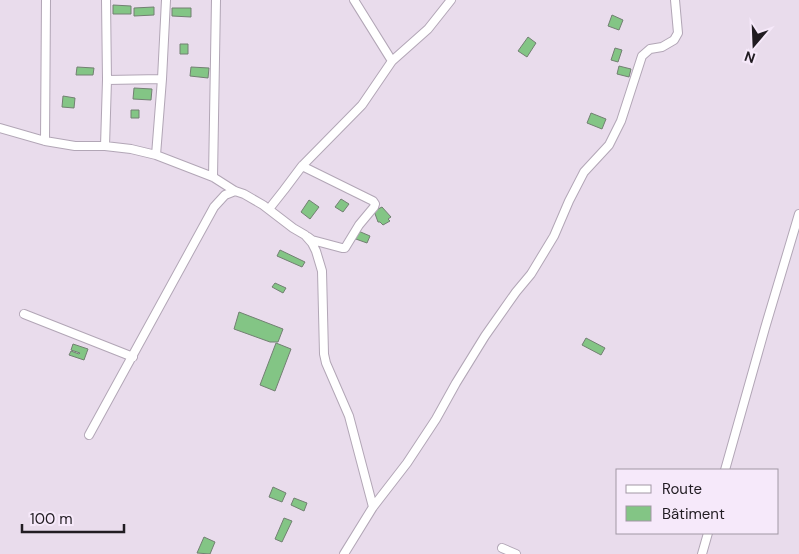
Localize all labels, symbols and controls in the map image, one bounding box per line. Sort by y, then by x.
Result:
north arrow [729,20,779,70]
text: N [742,47,758,67]
legend [616,469,779,534]
text: Route [662,479,702,499]
scale bar [22,502,125,534]
text: Bâtiment [662,504,725,524]
text: 100 m [30,509,73,529]

